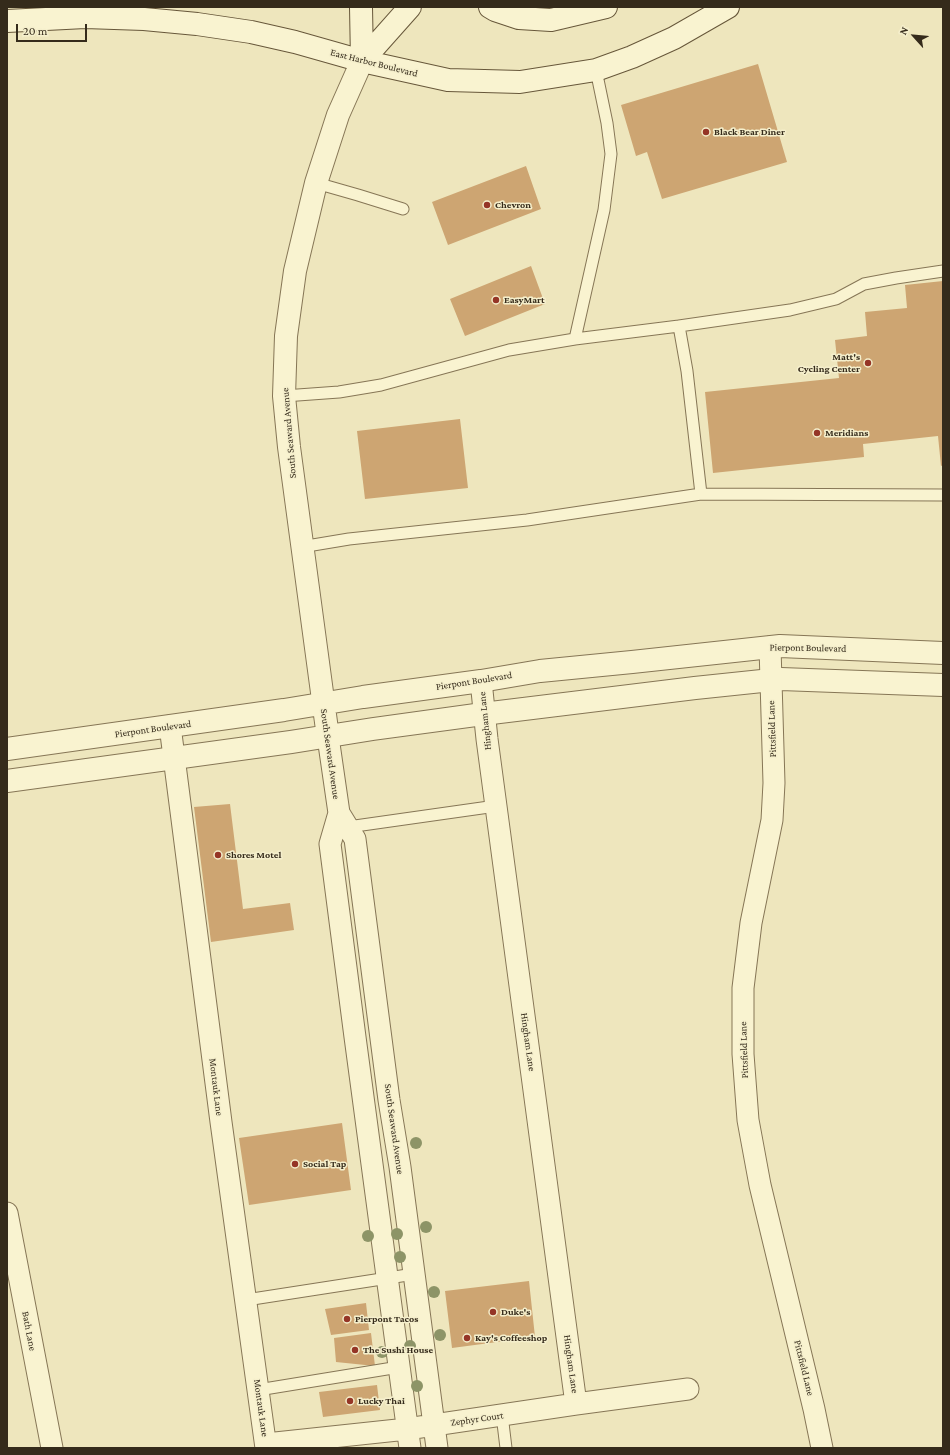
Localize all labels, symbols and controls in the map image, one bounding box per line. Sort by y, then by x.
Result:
scale bar [18,16,89,42]
north arrow [894,16,934,56]
text: 20 m [23,24,47,38]
text: N [896,24,910,37]
street label: East Harbor Boulevard [329,46,419,80]
place label: Black Bear Diner [714,126,785,138]
marker: Black Bear Diner [701,127,711,137]
place label: Chevron [495,199,531,211]
marker: Chevron [482,200,492,210]
place label: EasyMart [504,294,545,306]
marker: EasyMart [491,295,501,305]
place label: Matt's Cycling Center [798,351,860,374]
marker: Matt's Cycling Center [863,358,873,368]
street label: South Seaward Avenue [279,387,299,479]
place label: Meridians [825,427,868,439]
marker: Meridians [812,428,822,438]
street label: Pierpont Boulevard [769,641,847,655]
street label: Pierpont Boulevard [435,669,513,693]
street label: Hingham Lane [476,691,494,751]
street label: Pittsfield Lane [765,700,779,758]
street label: South Seaward Avenue [318,708,342,800]
street label: Pierpont Boulevard [114,718,192,740]
place label: Shores Motel [226,849,281,861]
marker: Shores Motel [213,850,223,860]
street label: Hingham Lane [518,1012,538,1072]
street label: Pittsfield Lane [737,1021,751,1079]
street label: Montauk Lane [207,1058,225,1116]
street label: South Seaward Avenue [382,1083,406,1175]
place label: Social Tap [303,1158,346,1170]
marker: Social Tap [290,1159,300,1169]
place label: Duke's [501,1306,530,1318]
marker: Duke's [488,1307,498,1317]
street label: Bath Lane [19,1310,39,1352]
place label: Pierpont Tacos [355,1313,418,1325]
marker: Pierpont Tacos [342,1314,352,1324]
place label: Kay's Coffeeshop [475,1332,547,1344]
marker: Kay's Coffeeshop [462,1333,472,1343]
street label: Hingham Lane [561,1334,581,1394]
street label: Pittsfield Lane [791,1339,817,1397]
place label: The Sushi House [363,1344,433,1356]
marker: The Sushi House [350,1345,360,1355]
street label: Montauk Lane [251,1379,271,1437]
place label: Lucky Thai [358,1395,405,1407]
marker: Lucky Thai [345,1396,355,1406]
street label: Zephyr Court [450,1409,504,1429]

